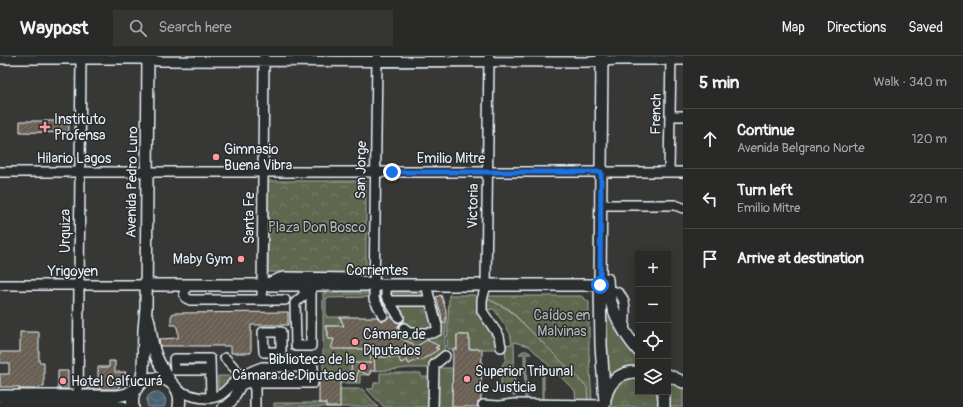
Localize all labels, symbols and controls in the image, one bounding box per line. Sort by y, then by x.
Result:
search box [113,10,393,46]
text: Waypost [20,16,89,40]
icon: search [127,17,149,39]
text: Search here [159,18,232,37]
text: Map [782,19,805,36]
text: Directions [827,19,886,36]
text: Saved [908,19,943,36]
text: 5 min [699,72,739,93]
text: Walk · 340 m [873,74,947,90]
street label: French [647,93,665,135]
place label: Instituto Profensa [54,111,106,144]
marker: Instituto Profensa [39,121,51,133]
text: Continue [737,121,795,140]
street label: Avenida Pedro Luro [123,125,141,238]
icon: ahead [699,128,721,150]
text: 120 m [911,131,947,147]
text: Avenida Belgrano Norte [737,140,865,156]
place label: Gimnasio Buena Vibra [224,141,292,174]
street label: San Jorge [352,141,370,199]
street label: Hilario Lagos [37,150,112,167]
street label: Emilio Mitre [417,150,485,167]
marker: Gimnasio Buena Vibra [211,152,221,162]
route end [383,163,401,181]
text: Turn left [737,181,793,200]
street label: Victoria [464,183,482,229]
icon: left [699,188,721,210]
text: 220 m [909,191,947,207]
street label: Santa Fe [241,192,258,244]
text: Emilio Mitre [737,200,801,216]
street label: Urquiza [57,209,74,253]
park label: Plaza Don Bosco [268,219,366,236]
icon: arrive [699,248,721,270]
text: Arrive at destination [737,249,864,268]
place label: Maby Gym [173,251,233,268]
map controls [635,251,671,395]
button: + [635,251,671,287]
marker: Maby Gym [236,254,246,264]
street label: Corrientes [346,262,409,279]
street label: Yrigoyen [47,263,98,280]
route start [591,276,609,294]
button: − [635,287,671,323]
park label: Caídos en Malvinas [533,307,591,340]
button: locate [635,323,671,359]
place label: Cámara de Diputados [363,326,426,359]
marker: Cámara de Diputados [350,337,360,347]
place label: Biblioteca de la Cámara de Diputados [232,351,356,384]
button: layers [635,359,671,395]
marker: Biblioteca de la Cámara de Diputados [358,362,368,372]
place label: Superior Tribunal de Justicia [475,363,573,396]
place label: Hotel Calfucurá [71,373,163,390]
marker: Superior Tribunal de Justicia [462,374,472,384]
marker: Hotel Calfucurá [58,376,68,386]

